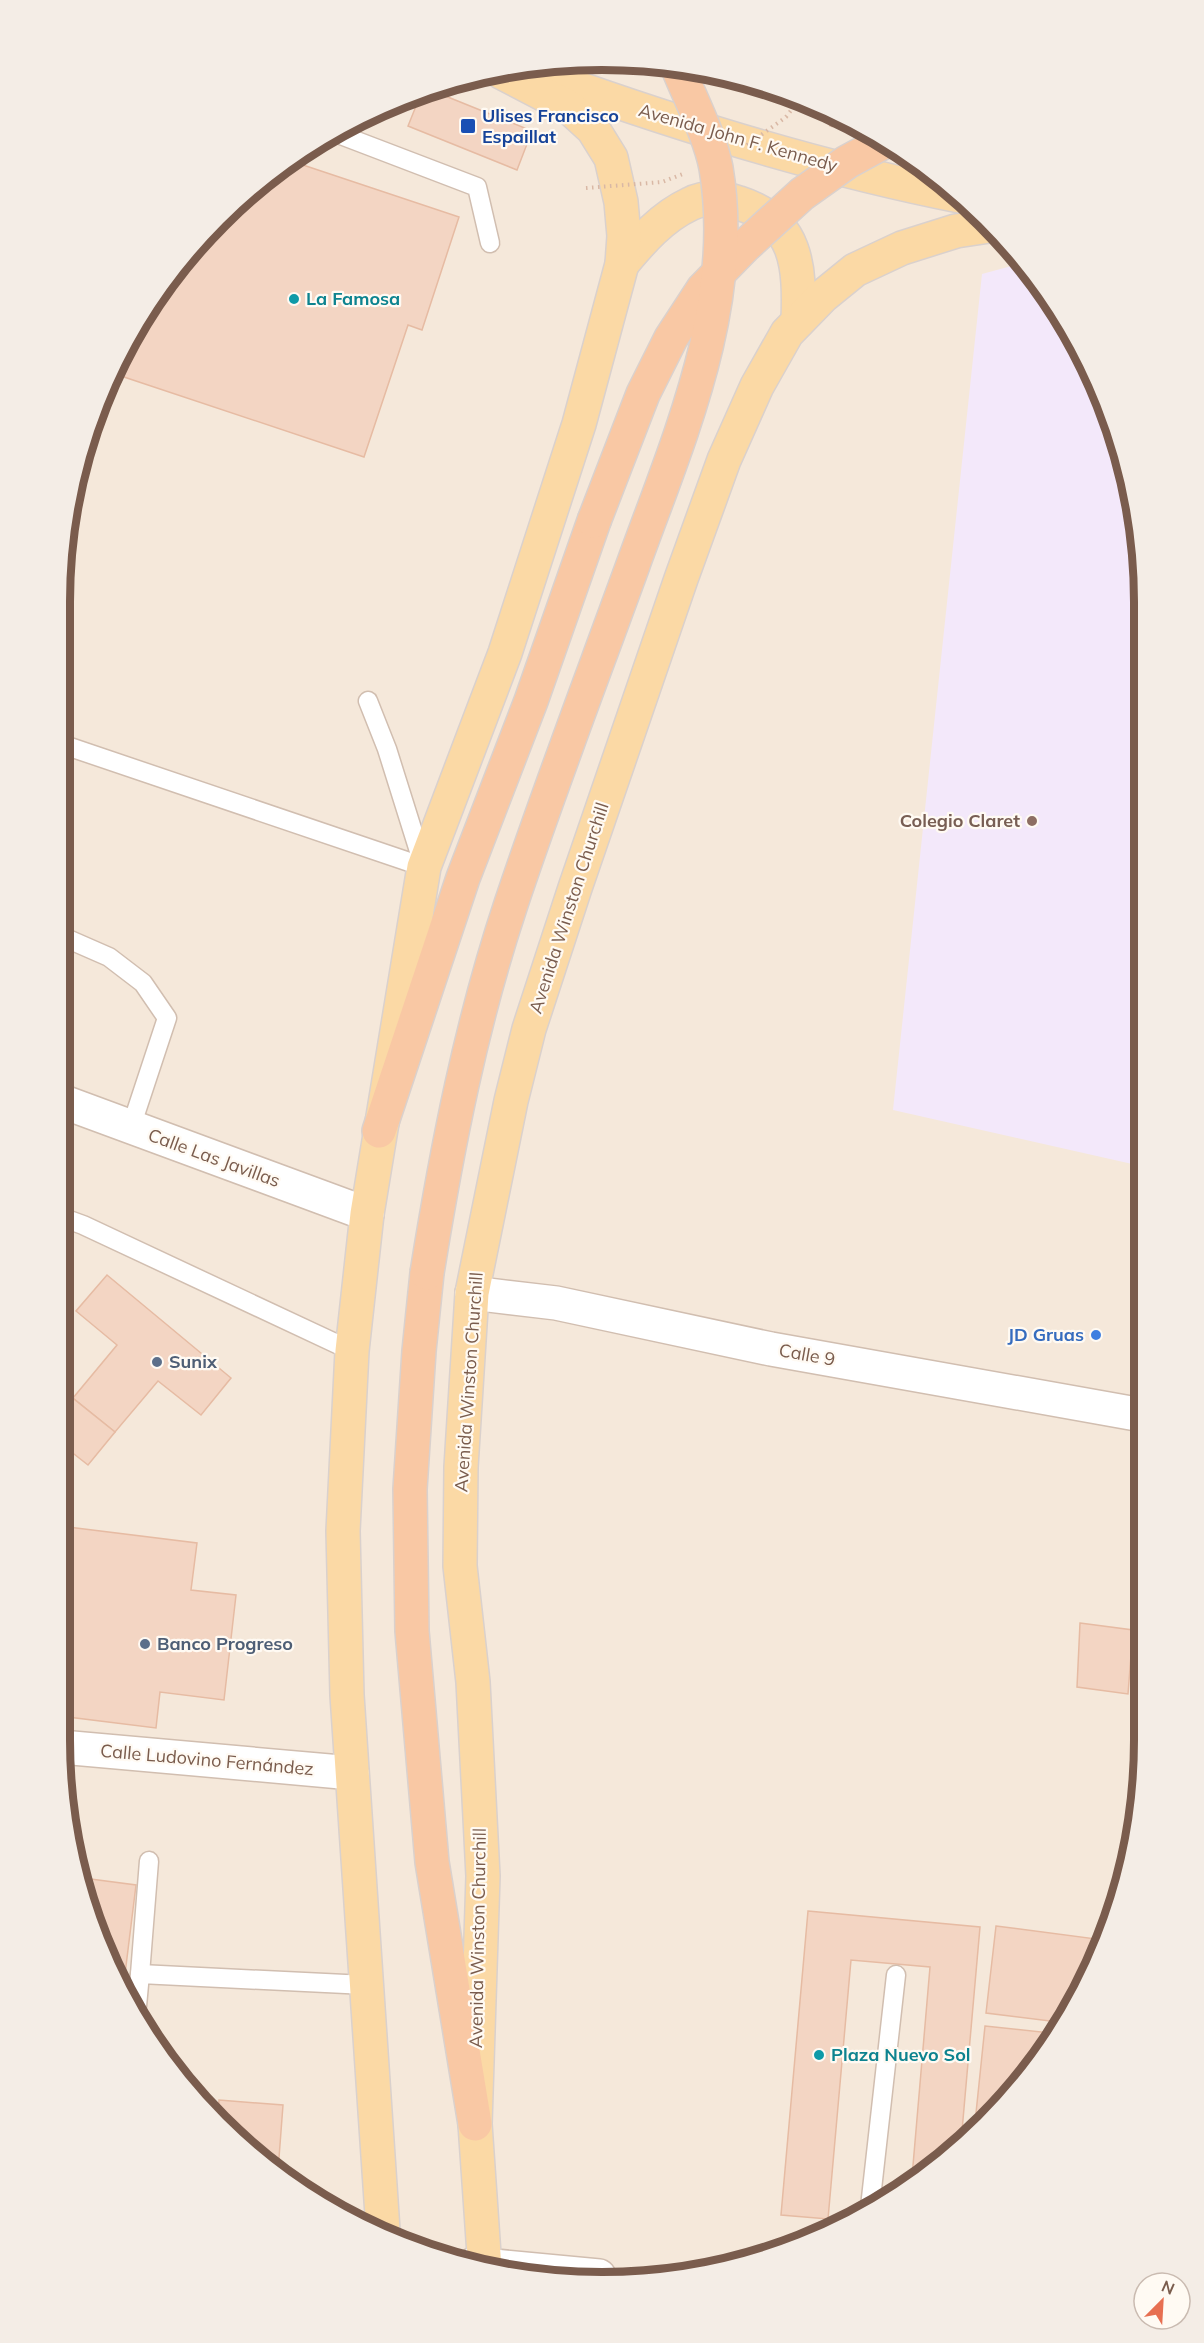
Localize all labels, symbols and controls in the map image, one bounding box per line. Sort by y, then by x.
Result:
street label: Avenida John F. Kennedy [636,98,841,177]
place label: Ulises Francisco Espaillat [482,104,619,148]
marker: Ulises Francisco Espaillat [459,117,477,135]
place label: La Famosa [306,287,400,310]
marker: La Famosa [287,292,301,306]
street label: Avenida Winston Churchill [524,799,614,1016]
place label: Colegio Claret [900,809,1020,832]
marker: Colegio Claret [1025,814,1039,828]
street label: Calle Las Javillas [145,1123,283,1192]
street label: Avenida Winston Churchill [449,1271,488,1493]
place label: JD Gruas [1008,1323,1084,1346]
marker: JD Gruas [1089,1328,1103,1342]
street label: Calle 9 [777,1338,837,1371]
place label: Sunix [169,1350,218,1373]
marker: Sunix [150,1355,164,1369]
place label: Banco Progreso [157,1632,293,1655]
marker: Banco Progreso [138,1637,152,1651]
street label: Calle Ludovino Fernández [99,1739,315,1780]
street label: Avenida Winston Churchill [464,1828,491,2048]
place label: Plaza Nuevo Sol [831,2043,971,2066]
marker: Plaza Nuevo Sol [812,2048,826,2062]
north arrow [1132,2271,1192,2331]
text: N [1159,2276,1178,2299]

